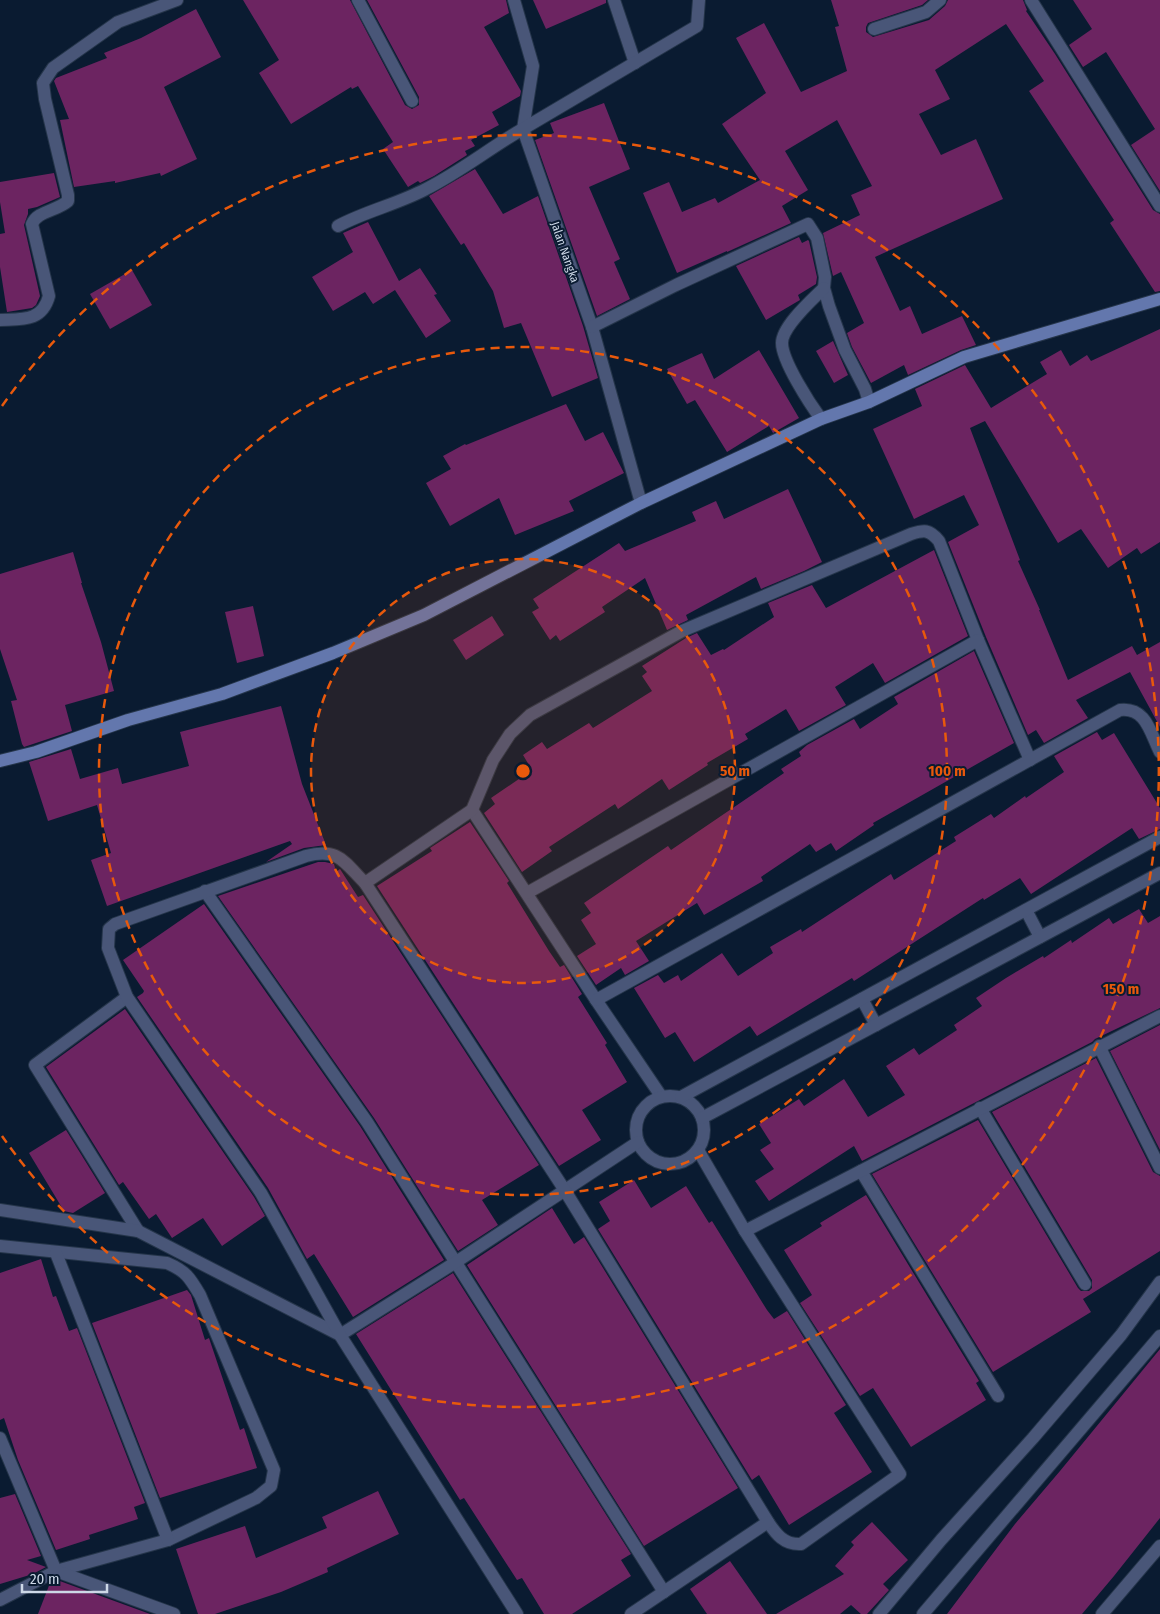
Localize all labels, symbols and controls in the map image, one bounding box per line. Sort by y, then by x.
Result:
street label: Jalan Nangka [548,220,582,284]
centre of rings [514,762,532,780]
text: 50 m [720,762,750,780]
text: 100 m [928,762,966,780]
text: 150 m [1103,980,1139,998]
scale bar [22,1562,108,1594]
text: 20 m [30,1570,60,1588]

